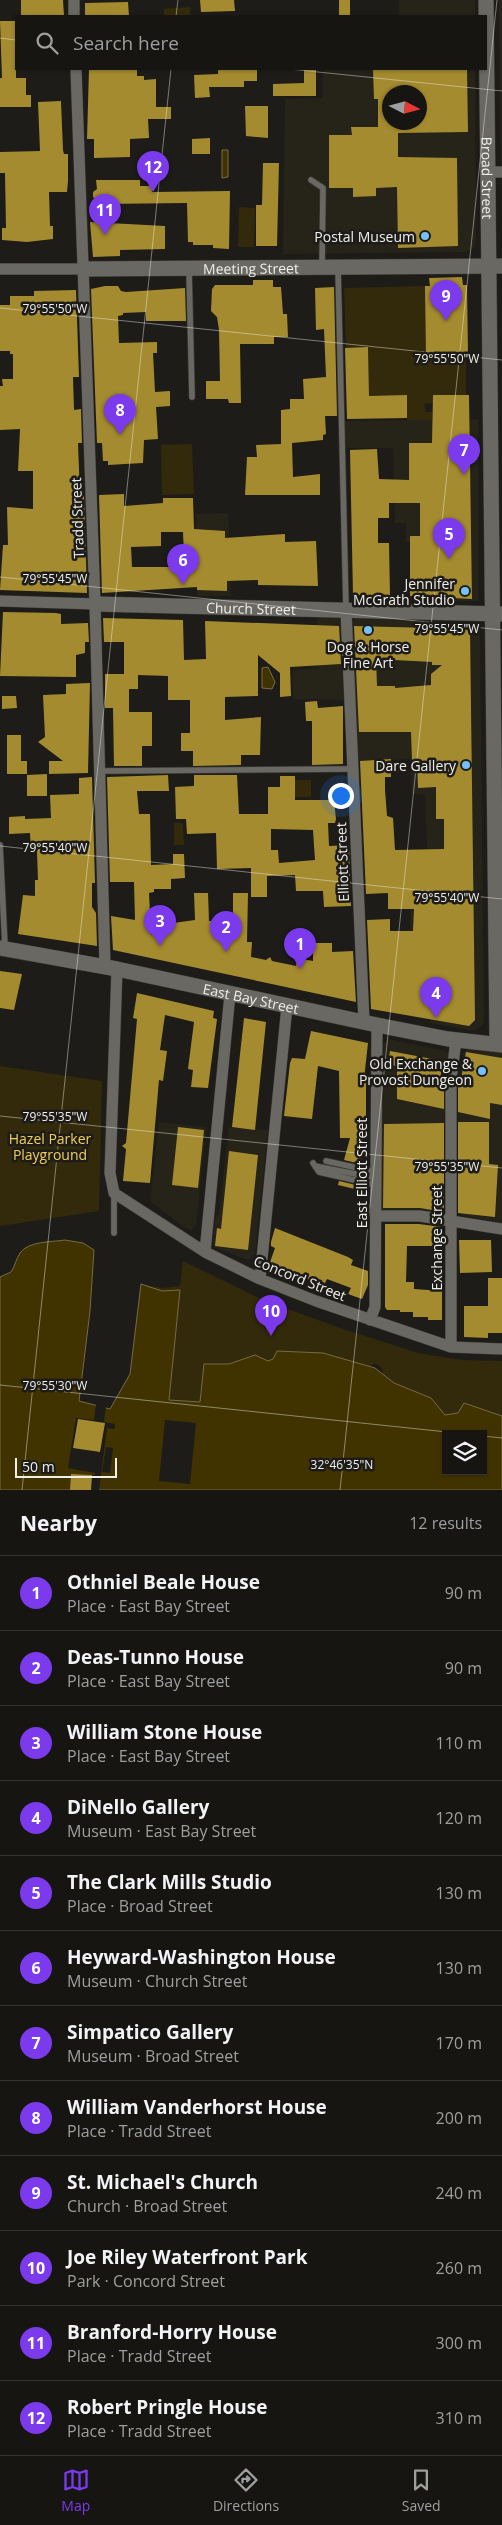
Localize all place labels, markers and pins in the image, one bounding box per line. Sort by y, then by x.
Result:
pin: 12 [137,151,169,192]
pin: 11 [89,194,121,235]
place label: Postal Museum [314,227,415,246]
marker: Postal Museum [419,230,431,242]
pin: 9 [430,280,462,321]
pin: 8 [104,394,136,435]
pin: 7 [448,434,480,475]
pin: 5 [433,518,465,559]
pin: 6 [167,544,199,585]
place label: Jennifer McGrath Studio [353,574,455,609]
marker: Jennifer McGrath Studio [459,585,471,597]
marker: Dog & Horse Fine Art [362,624,374,636]
place label: Dog & Horse Fine Art [327,637,409,672]
place label: Dare Gallery [375,756,457,775]
marker: Dare Gallery [460,759,472,771]
pin: 3 [144,905,176,946]
pin: 2 [210,911,242,952]
pin: 1 [284,928,316,969]
pin: 4 [420,977,452,1018]
place label: Old Exchange & Provost Dungeon [359,1054,473,1089]
marker: Old Exchange & Provost Dungeon [476,1065,488,1077]
pin: 10 [255,1295,287,1336]

